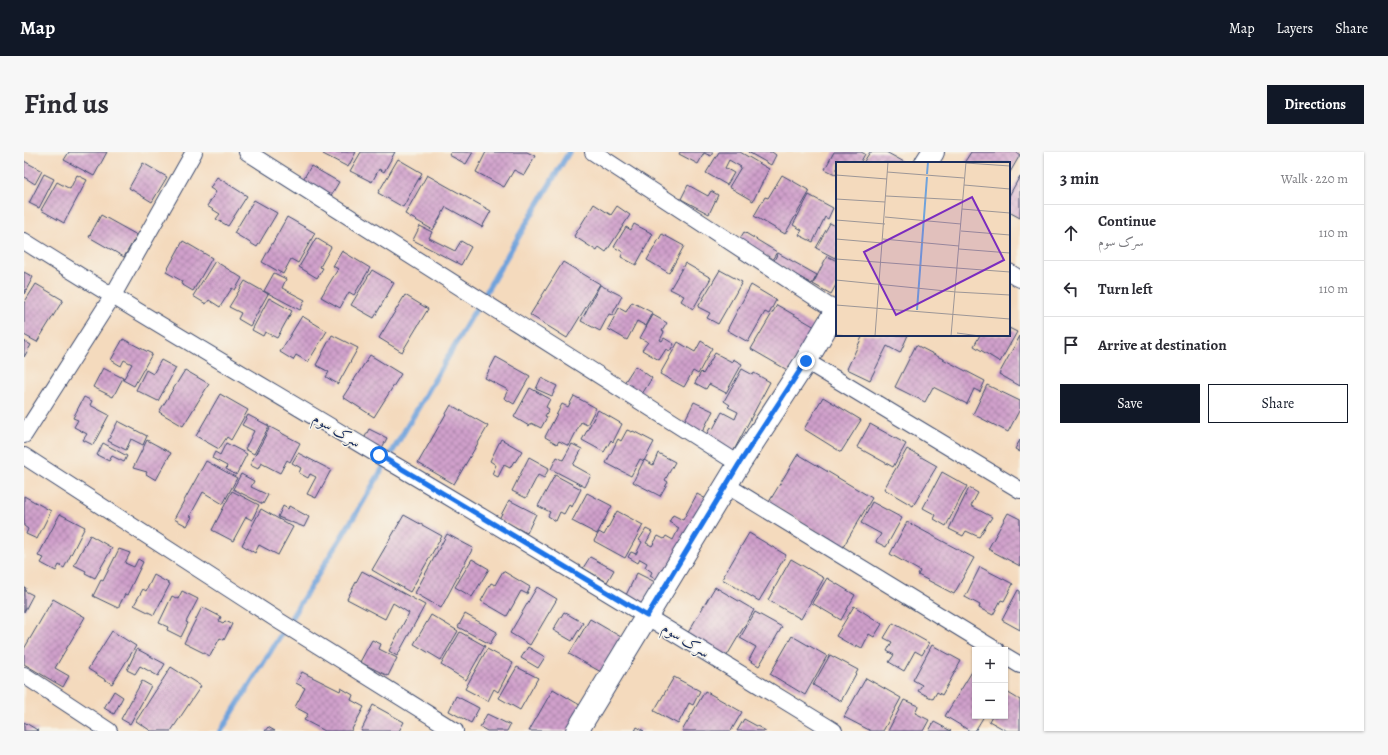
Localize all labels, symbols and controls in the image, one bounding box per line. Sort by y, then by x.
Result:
text: Map [20,15,55,41]
text: Map [1229,19,1255,38]
text: Layers [1277,19,1313,38]
text: Share [1335,19,1368,38]
text: Find us [24,85,109,123]
button: Directions [1267,85,1364,124]
inset map [836,162,1010,336]
text: 3 min [1060,167,1099,190]
text: Walk · 220 m [1281,170,1348,187]
text: Continue [1098,211,1156,231]
icon: ahead [1060,222,1082,244]
text: 110 m [1319,224,1348,241]
text: سرک سوم [1098,233,1144,250]
icon: left [1060,278,1082,300]
text: Turn left [1098,279,1153,299]
text: 110 m [1319,280,1348,297]
icon: arrive [1060,334,1082,356]
text: Arrive at destination [1098,335,1227,355]
route end [797,352,815,370]
button: Save [1060,384,1200,423]
button: Share [1208,384,1348,423]
street label: سرک سوم [308,408,365,455]
route start [370,446,388,464]
street label: سرک سوم [657,618,714,665]
map controls [972,647,1008,719]
button: + [972,647,1008,683]
button: − [972,683,1008,719]

